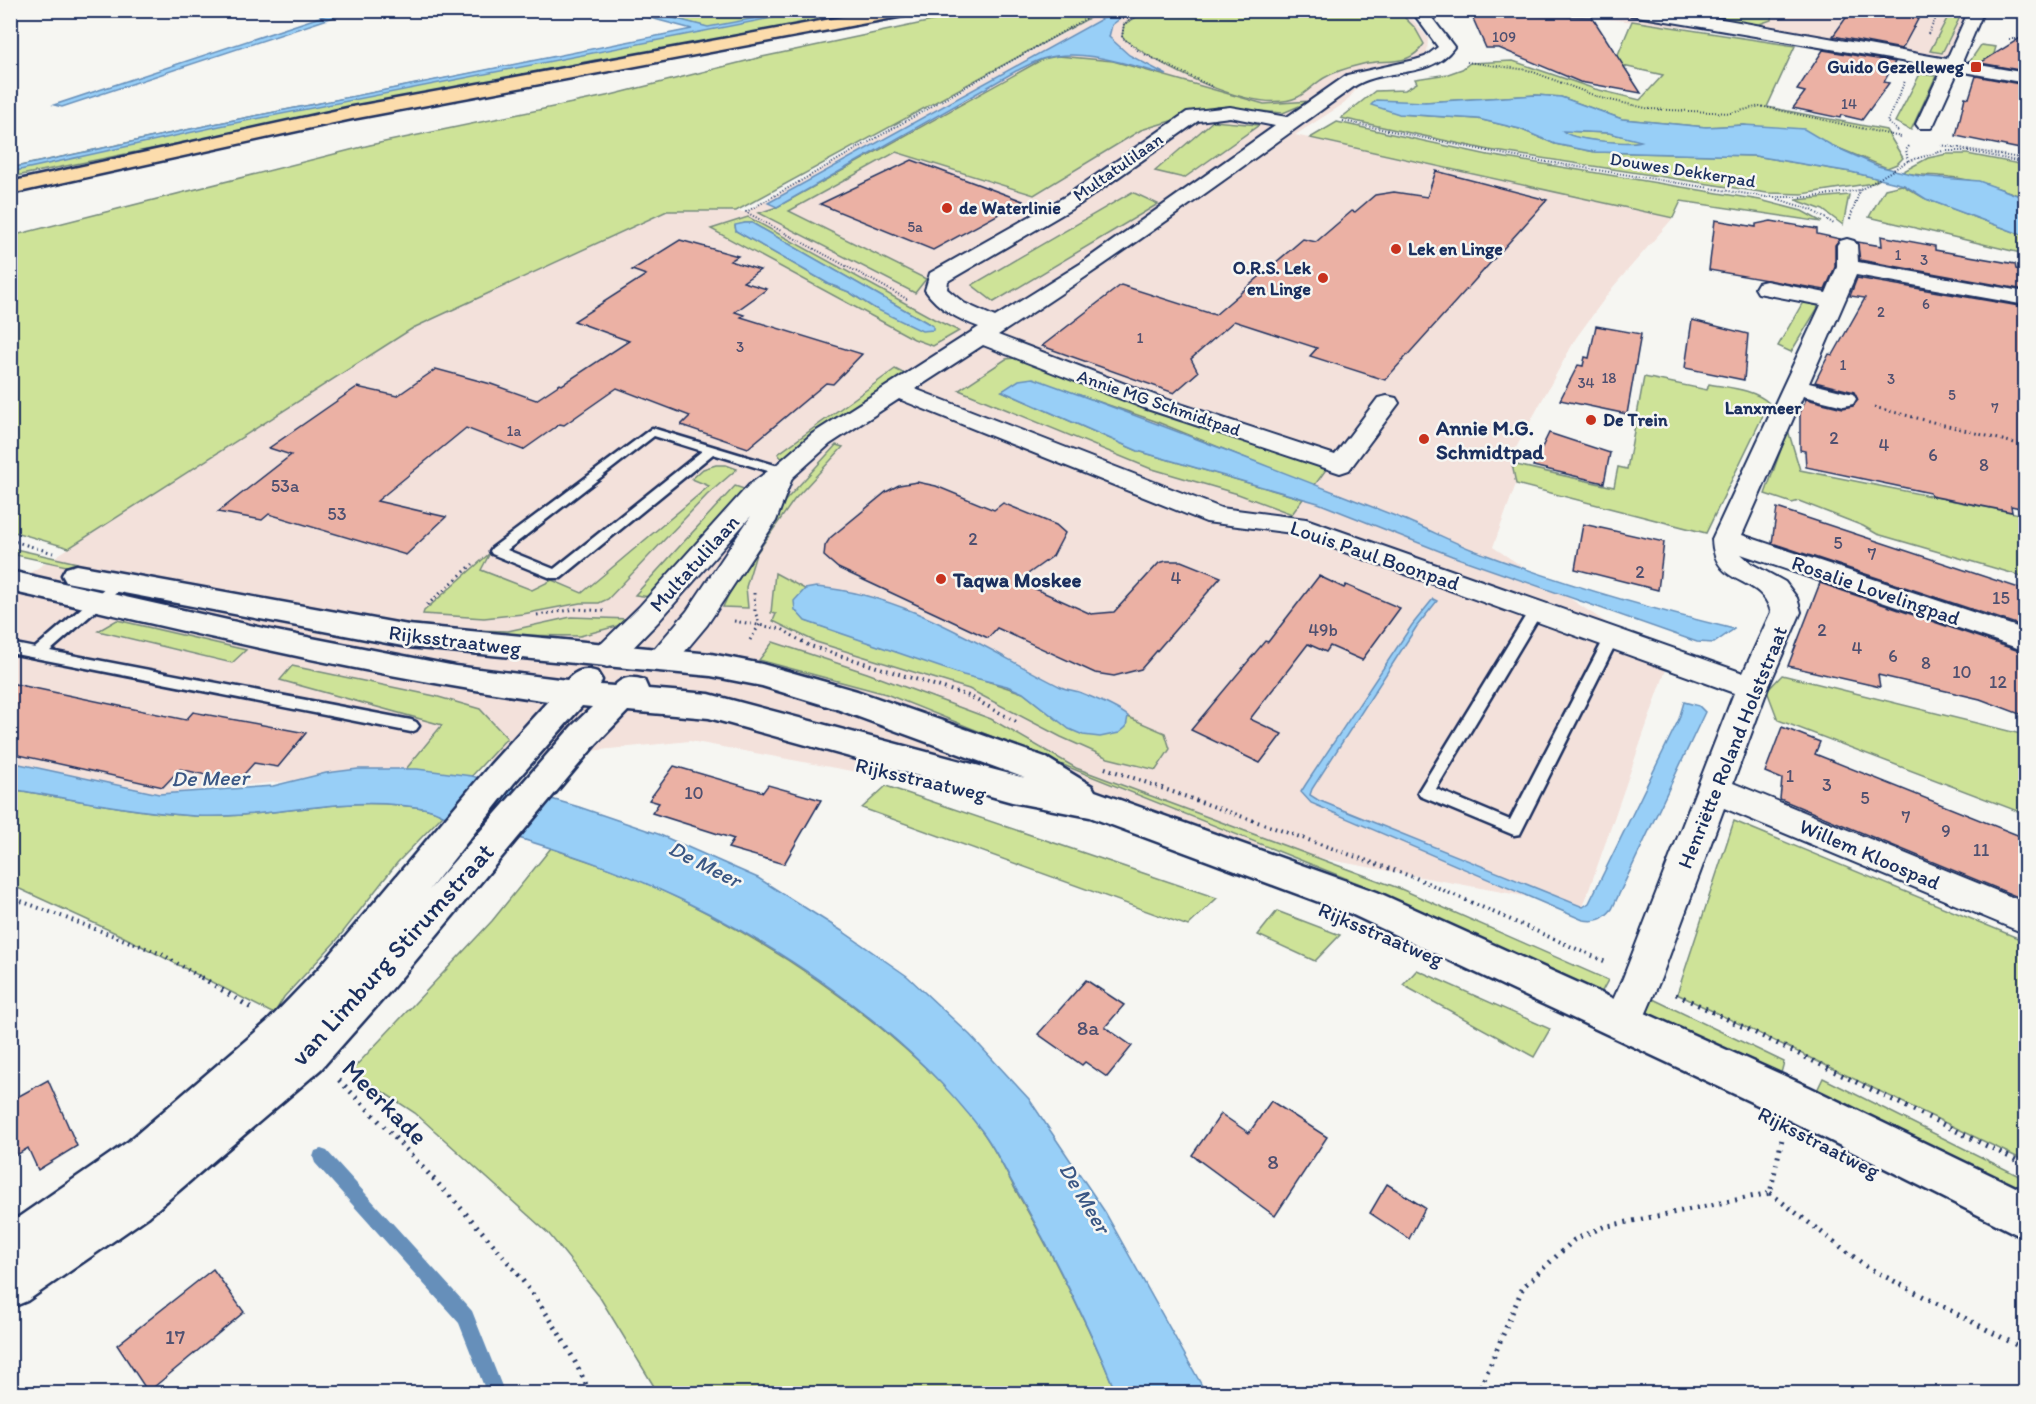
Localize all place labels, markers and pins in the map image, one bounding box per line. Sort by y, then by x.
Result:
place label: Guido Gezelleweg [1827,56,1965,78]
marker: Guido Gezelleweg [1969,60,1983,74]
place label: de Waterlinie [959,197,1061,219]
marker: de Waterlinie [940,201,954,215]
place label: Lek en Linge [1408,238,1503,260]
marker: Lek en Linge [1389,242,1403,256]
place label: O.R.S. Lek en Linge [1233,257,1312,300]
marker: O.R.S. Lek en Linge [1316,271,1330,285]
place label: De Trein [1603,409,1668,431]
marker: De Trein [1584,413,1598,427]
place label: Annie M.G. Schmidtpad [1435,415,1544,465]
marker: Annie M.G. Schmidtpad [1417,432,1431,446]
place label: Taqwa Moskee [952,567,1082,593]
marker: Taqwa Moskee [934,572,948,586]

